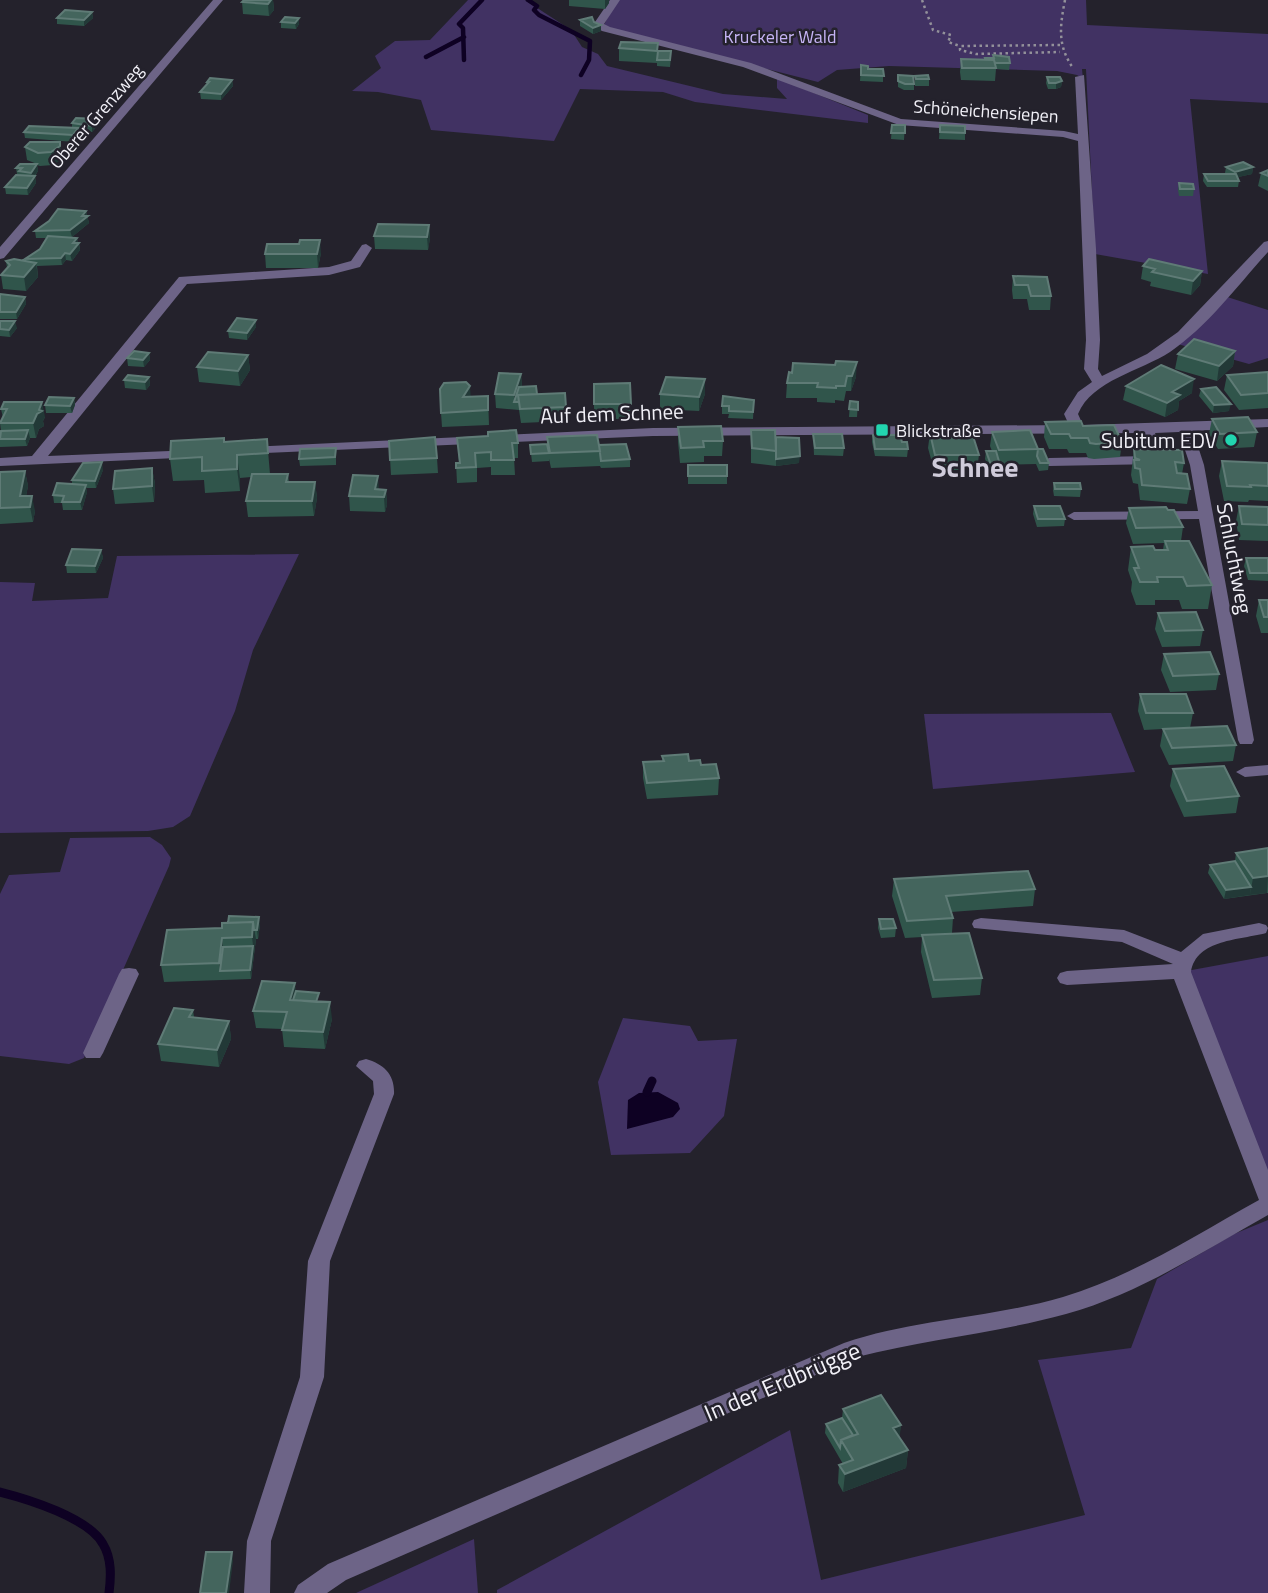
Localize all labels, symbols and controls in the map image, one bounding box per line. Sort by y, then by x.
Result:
park label: Kruckeler Wald [723,23,837,50]
street label: Oberer Grenzweg [43,57,149,175]
street label: Schöneichensiepen [913,92,1059,130]
street label: Auf dem Schnee [540,395,684,431]
place label: Blickstraße [896,417,981,444]
marker: Blickstraße [874,422,890,438]
place label: Subitum EDV [1101,424,1217,456]
marker: Subitum EDV [1223,432,1239,448]
district label: Schnee [931,445,1019,488]
street label: Schluchtweg [1209,500,1262,617]
street label: In der Erdbrügge [698,1332,866,1430]

